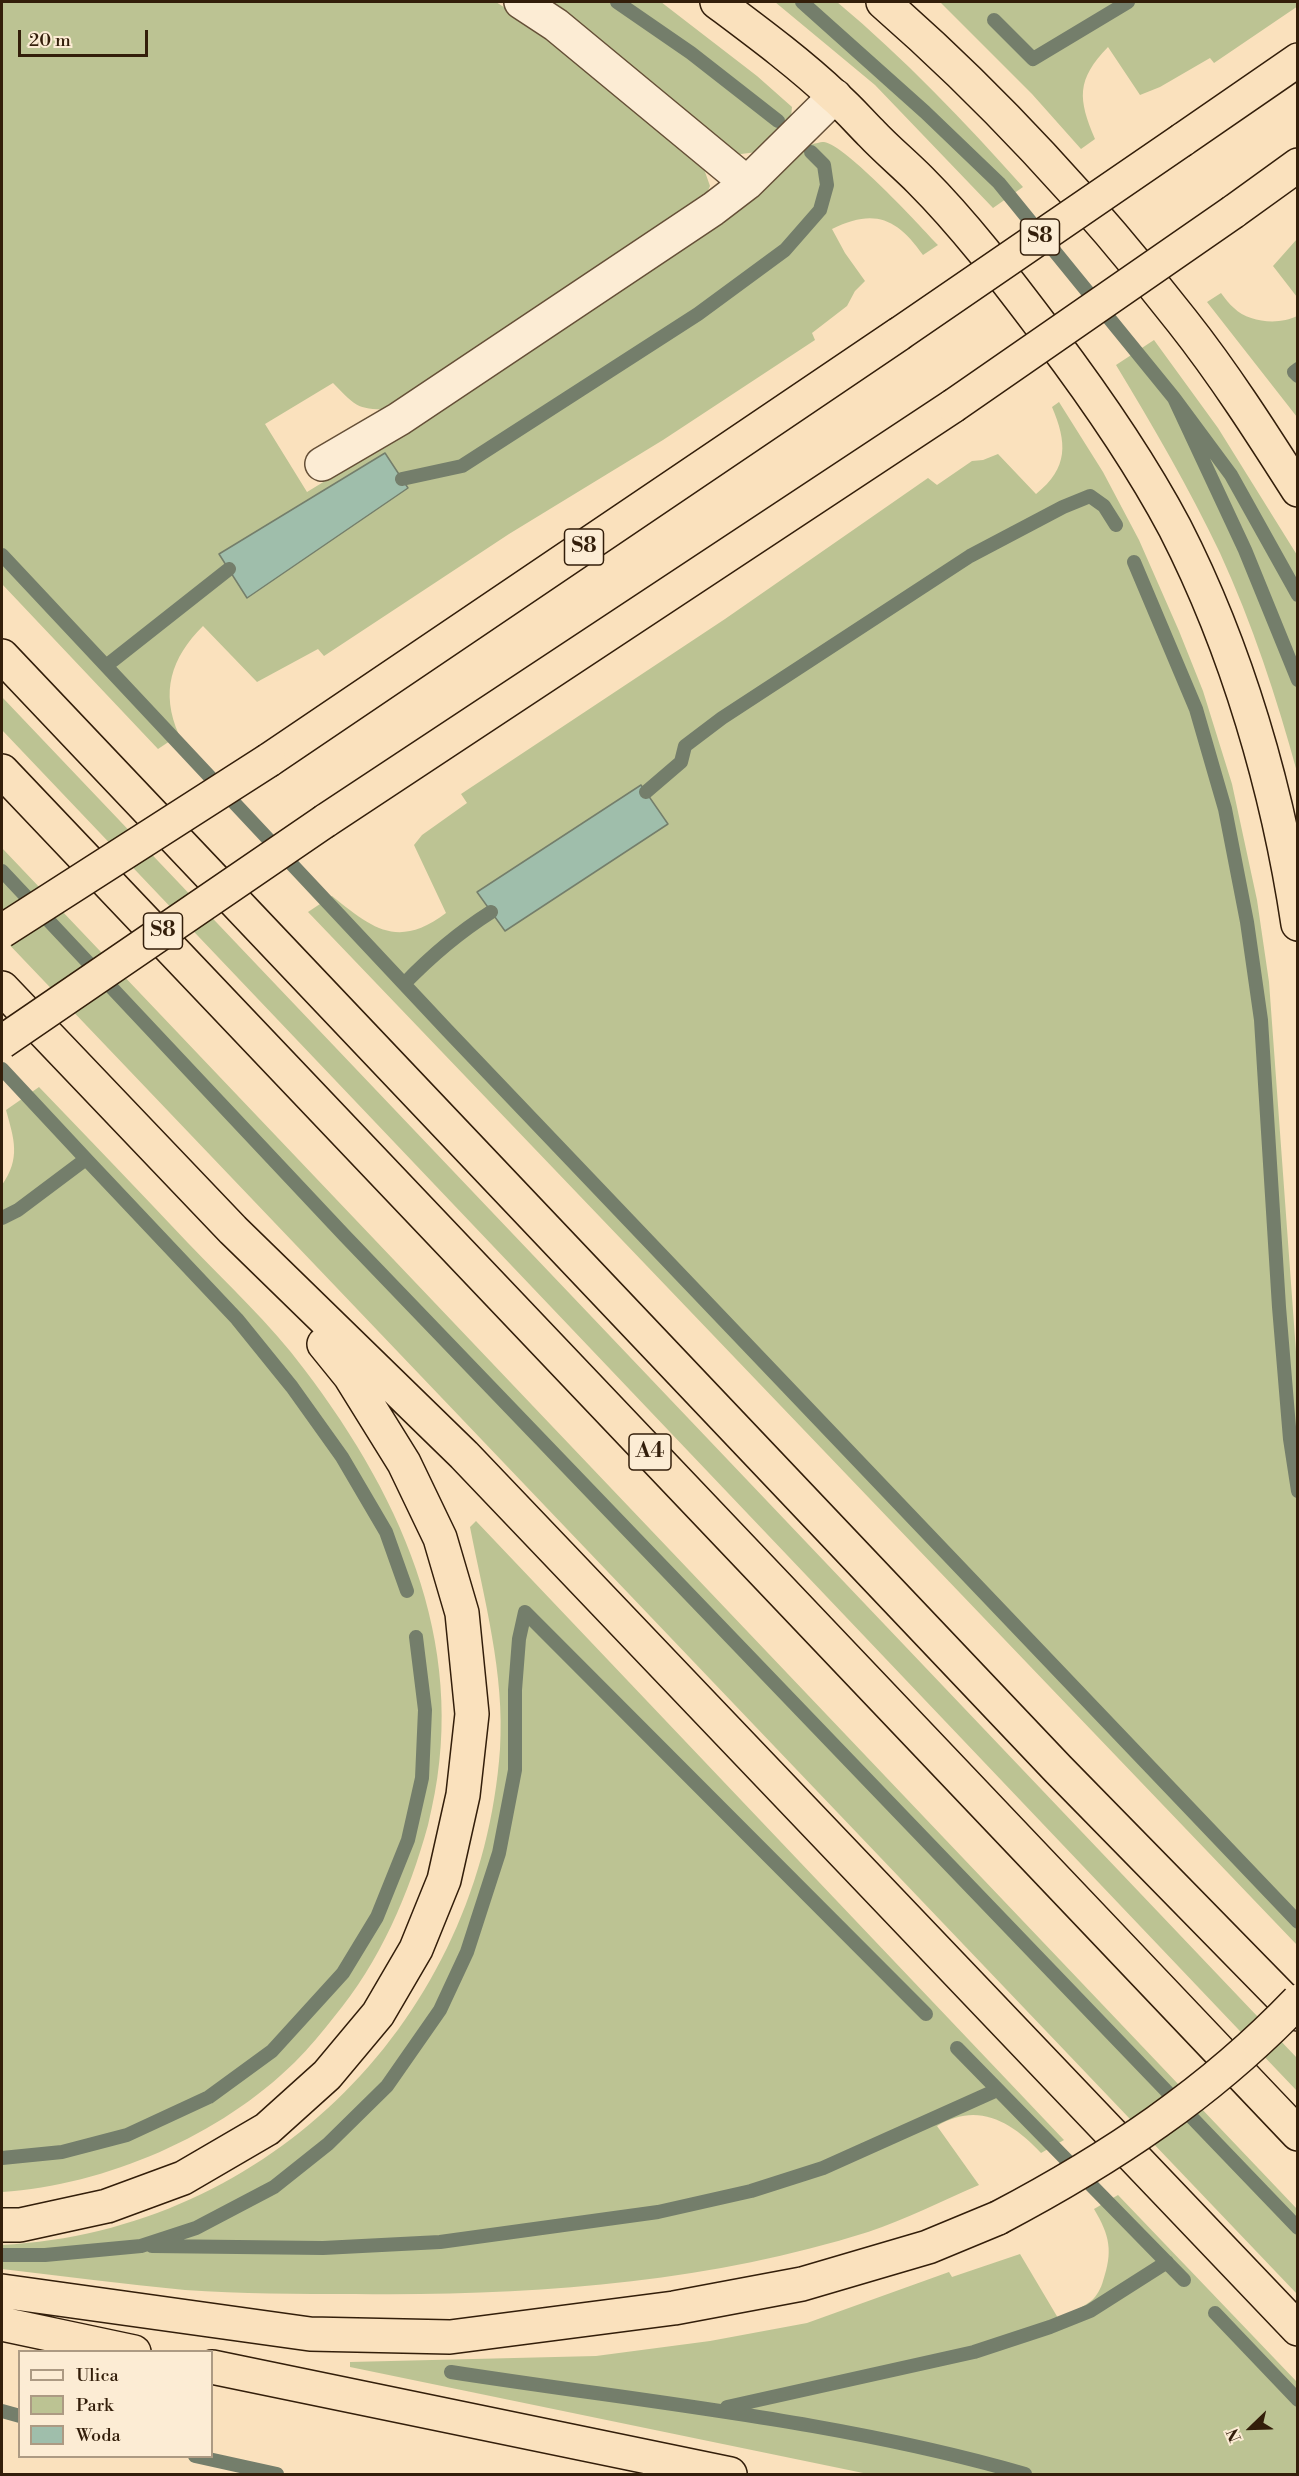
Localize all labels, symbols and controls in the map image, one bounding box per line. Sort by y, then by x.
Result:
scale bar [21,18,152,56]
text: 20 m [29,29,71,52]
road number: S8 [1020,219,1060,255]
road number: S8 [564,529,604,565]
road number: S8 [144,913,182,949]
road number: A4 [629,1434,671,1470]
legend [18,2350,213,2458]
text: Ulica [76,2364,119,2387]
text: Park [76,2394,113,2417]
north arrow [1221,2398,1281,2458]
text: Woda [76,2424,121,2447]
text: N [1223,2425,1246,2445]

